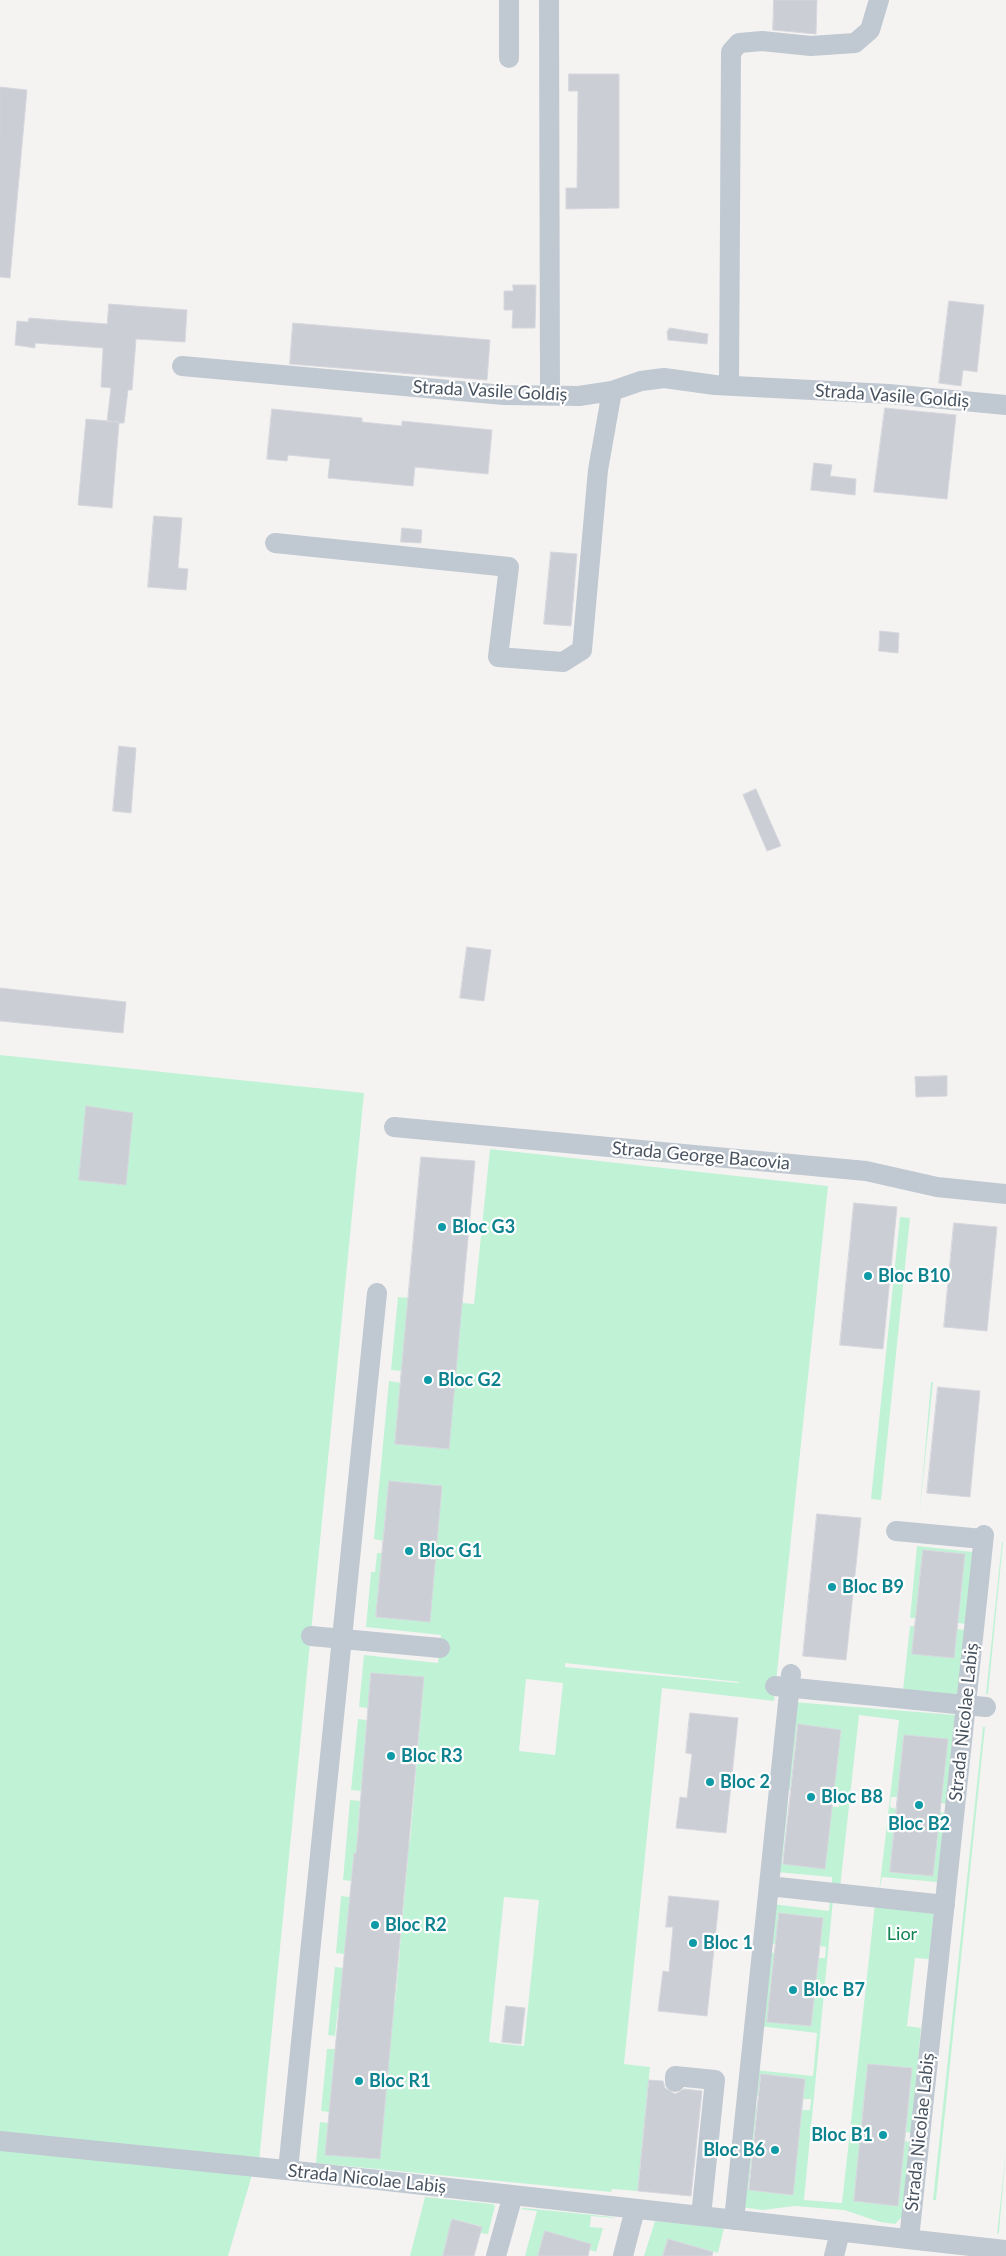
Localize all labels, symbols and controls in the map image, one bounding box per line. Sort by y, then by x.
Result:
street label: Strada Vasile Goldiș [412,376,568,406]
street label: Strada Vasile Goldiș [814,380,970,412]
street label: Strada George Bacovia [611,1137,791,1175]
place label: Bloc G3 [452,1216,515,1238]
marker: Bloc G3 [436,1221,448,1233]
place label: Bloc B10 [878,1265,950,1287]
marker: Bloc B10 [862,1270,874,1282]
place label: Bloc G2 [438,1369,501,1391]
marker: Bloc G2 [422,1374,434,1386]
place label: Bloc G1 [419,1540,482,1562]
marker: Bloc G1 [403,1545,415,1557]
place label: Bloc B9 [842,1576,904,1598]
marker: Bloc B9 [826,1581,838,1593]
street label: Strada Nicolae Labiș [945,1642,983,1802]
place label: Bloc R3 [401,1745,463,1767]
marker: Bloc R3 [385,1750,397,1762]
place label: Bloc 2 [720,1771,770,1793]
marker: Bloc 2 [704,1776,716,1788]
place label: Bloc B8 [821,1786,883,1808]
marker: Bloc B8 [805,1791,817,1803]
marker: Bloc B2 [913,1799,925,1811]
place label: Bloc B2 [888,1813,950,1835]
place label: Bloc R2 [385,1914,447,1936]
marker: Bloc R2 [369,1919,381,1931]
park label: Lior [887,1923,917,1945]
place label: Bloc 1 [703,1932,753,1954]
marker: Bloc 1 [687,1937,699,1949]
place label: Bloc B7 [803,1979,865,2001]
marker: Bloc B7 [787,1984,799,1996]
street label: Strada Nicolae Labiș [901,2052,939,2212]
place label: Bloc R1 [369,2070,431,2092]
marker: Bloc R1 [353,2075,365,2087]
place label: Bloc B1 [811,2124,873,2146]
marker: Bloc B1 [877,2129,889,2141]
place label: Bloc B6 [703,2139,765,2161]
marker: Bloc B6 [769,2144,781,2156]
street label: Strada Nicolae Labiș [287,2160,447,2198]

